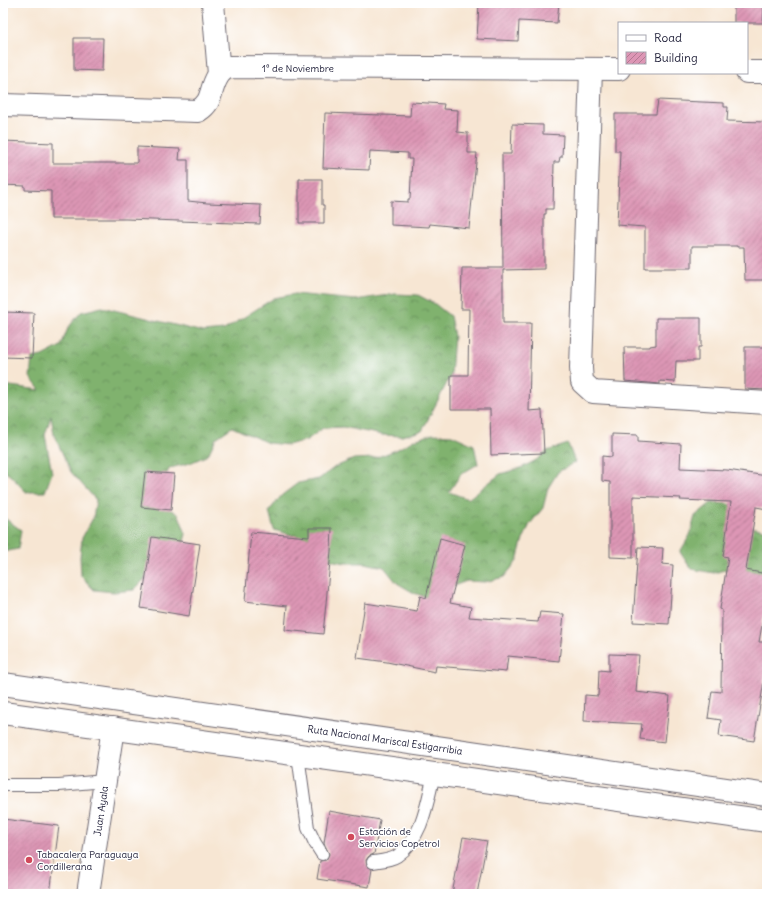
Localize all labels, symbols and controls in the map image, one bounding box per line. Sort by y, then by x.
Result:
legend [618,22,748,74]
text: Road [654,30,682,45]
text: Building [654,50,698,65]
street label: 1º de Noviembre [262,62,334,75]
street label: Ruta Nacional Mariscal Estigarribia [307,722,464,757]
street label: Juan Ayala [90,785,111,837]
place label: Estación de Servicios Copetrol [359,825,439,850]
marker: Estación de Servicios Copetrol [346,832,356,842]
place label: Tabacalera Paraguaya Cordillerana [37,848,139,873]
marker: Tabacalera Paraguaya Cordillerana [24,855,34,865]

